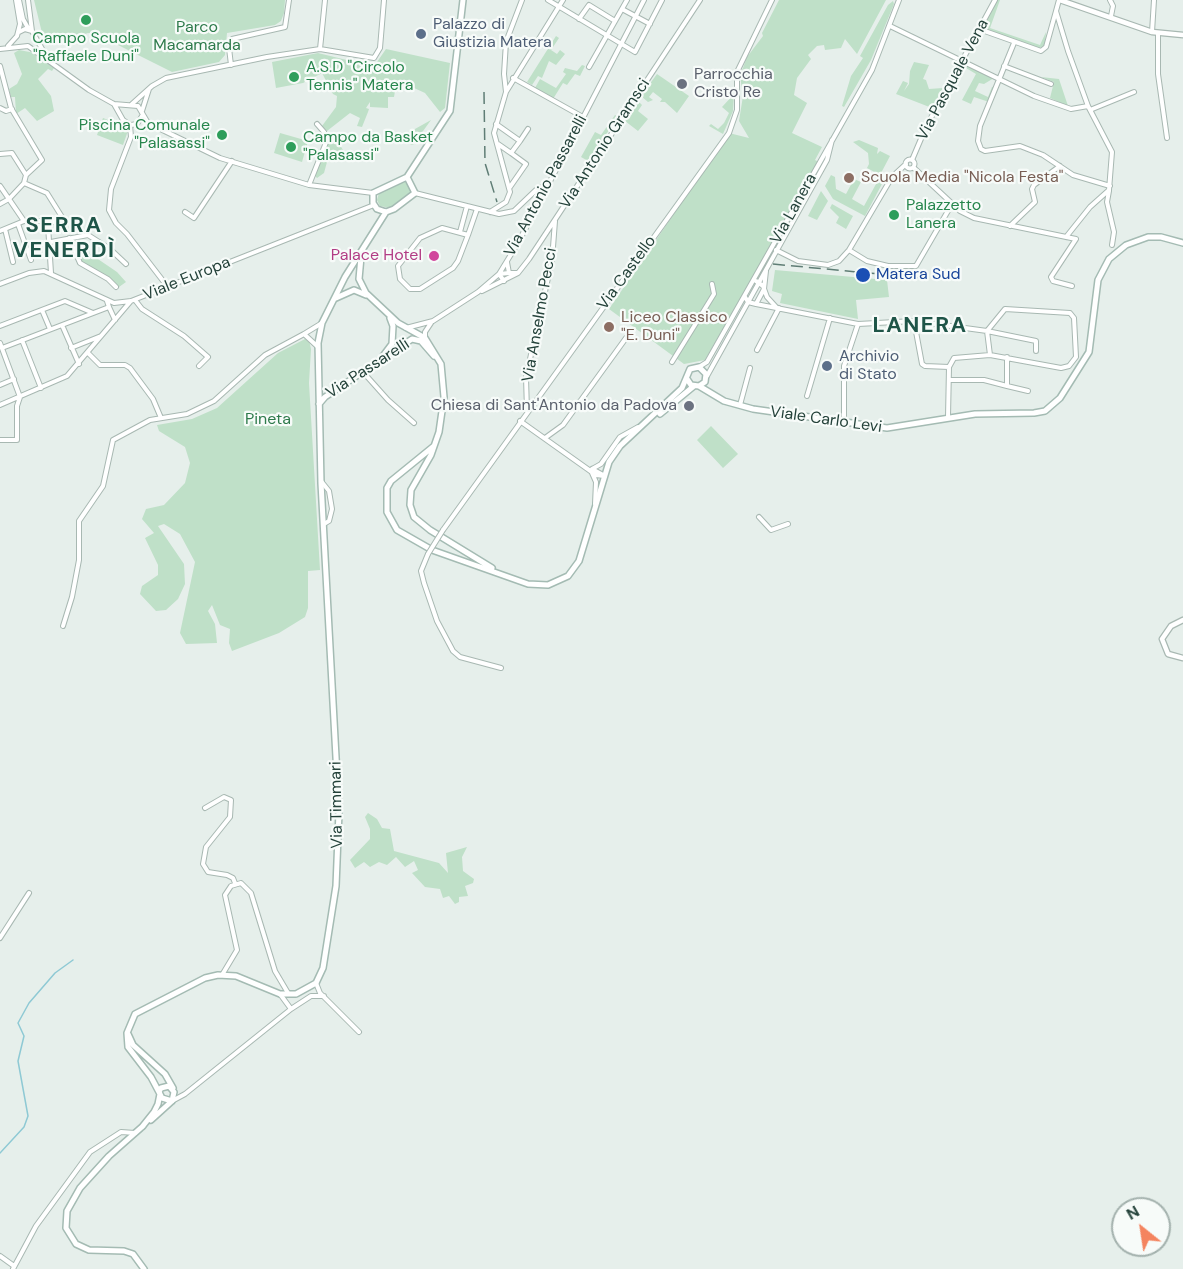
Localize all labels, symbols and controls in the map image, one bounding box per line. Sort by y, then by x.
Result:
marker: Campo Scuola "Raffaele Duni" [79,13,93,27]
place label: Palazzo di Giustizia Matera [433,15,552,53]
street label: Via Pasquale Vena [913,16,993,144]
park label: Parco Macamarda [153,18,241,56]
marker: Palazzo di Giustizia Matera [414,27,428,41]
place label: Campo Scuola "Raffaele Duni" [32,29,140,67]
place label: A.S.D "Circolo Tennis" Matera [306,58,413,96]
place label: Parrocchia Cristo Re [694,65,773,103]
marker: A.S.D "Circolo Tennis" Matera [287,70,301,84]
street label: Via Antonio Gramsci [556,75,654,213]
marker: Parrocchia Cristo Re [675,77,689,91]
street label: Via Antonio Passarelli [501,112,591,260]
place label: Piscina Comunale "Palasassi" [79,116,210,154]
marker: Piscina Comunale "Palasassi" [215,128,229,142]
place label: Campo da Basket "Palasassi" [303,128,433,166]
marker: Campo da Basket "Palasassi" [284,140,298,154]
place label: Scuola Media "Nicola Festa" [861,168,1063,188]
street label: Via Lanera [767,170,821,248]
marker: Scuola Media "Nicola Festa" [842,171,856,185]
place label: Palazzetto Lanera [906,196,981,234]
marker: Palazzetto Lanera [887,208,901,222]
district label: SERRA VENERDÌ [12,213,116,264]
street label: Via Castello [594,232,660,314]
place label: Palace Hotel [331,246,422,266]
street label: Via Anselmo Pecci [519,246,561,384]
marker: Palace Hotel [427,249,441,263]
street label: Viale Europa [141,253,233,305]
place label: Matera Sud [876,265,960,285]
marker: Matera Sud [854,266,872,284]
place label: Liceo Classico "E. Duni" [621,308,728,346]
district label: LANERA [872,313,968,339]
marker: Liceo Classico "E. Duni" [602,320,616,334]
street label: Via Passarelli [323,335,413,403]
place label: Archivio di Stato [839,347,899,385]
marker: Archivio di Stato [820,359,834,373]
place label: Chiesa di Sant'Antonio da Padova [431,396,677,416]
marker: Chiesa di Sant'Antonio da Padova [682,399,696,413]
street label: Viale Carlo Levi [769,403,883,437]
park label: Pineta [245,410,291,430]
street label: Via Timmari [327,761,347,849]
north arrow [1111,1197,1171,1257]
text: N [1122,1201,1143,1225]

